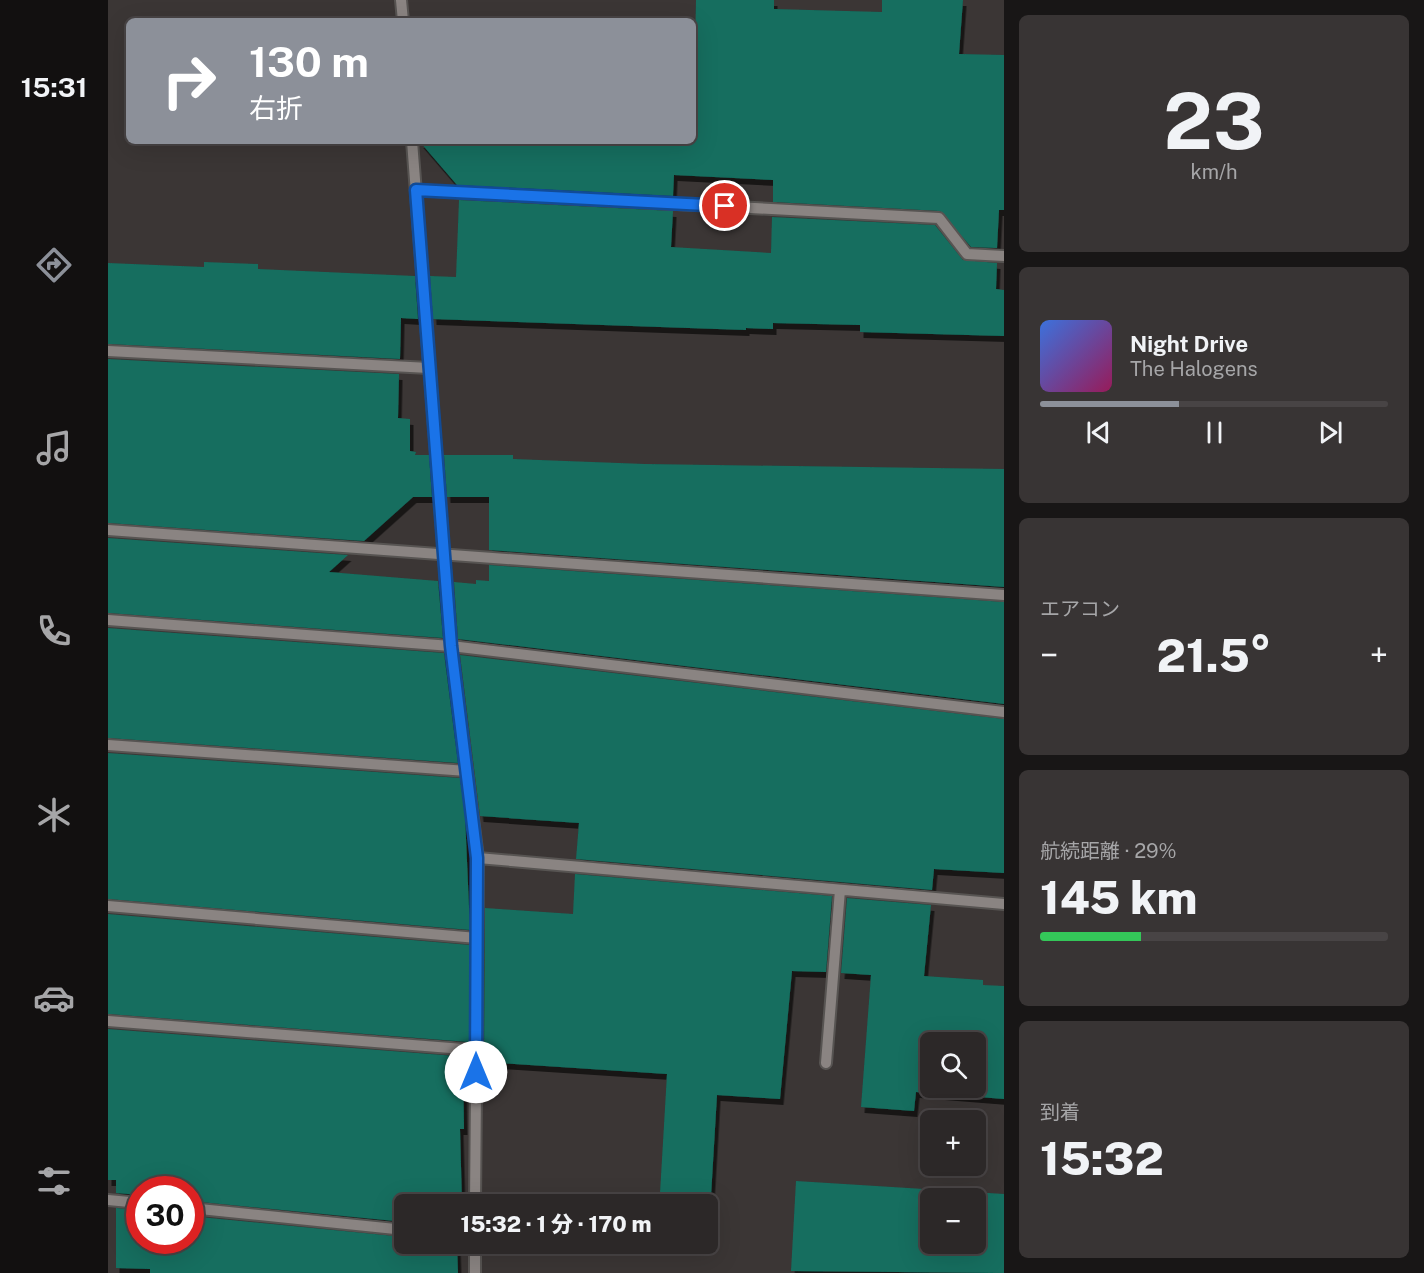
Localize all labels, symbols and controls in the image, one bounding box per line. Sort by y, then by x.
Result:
text: 130 m [249,37,369,86]
icon: right [150,42,228,120]
text: 15:31 [21,71,87,103]
text: 23 [1163,75,1265,167]
text: 右折 [249,92,303,124]
text: km/h [1190,160,1238,184]
pin [699,180,750,231]
icon: arrive [708,189,741,222]
icon: directions [33,244,75,286]
text: Night Drive [1130,331,1248,357]
text: The Halogens [1130,357,1258,381]
icon: previous [1082,416,1115,449]
icon: pause [1198,416,1231,449]
icon: next [1314,416,1347,449]
icon: music [33,427,75,469]
text: エアコン [1040,597,1120,621]
icon: phone [33,610,75,652]
text: 21.5° [1157,629,1271,682]
text: − [1040,636,1058,674]
text: + [1370,636,1388,674]
icon: climate [33,794,75,836]
text: 航続距離 · 29% [1040,839,1177,863]
text: 145 km [1040,871,1197,924]
icon: car [33,977,75,1019]
map controls [920,1032,986,1254]
button: search [920,1032,986,1098]
position arrow [444,1040,508,1104]
text: 到着 [1040,1100,1080,1124]
button: + [920,1110,986,1176]
text: 15:32 [1040,1132,1164,1185]
icon: filters [33,1160,75,1202]
speed limit sign: 30 [126,1176,204,1254]
button: − [920,1188,986,1254]
text: 15:32 · 1 分 · 170 m [461,1211,651,1237]

